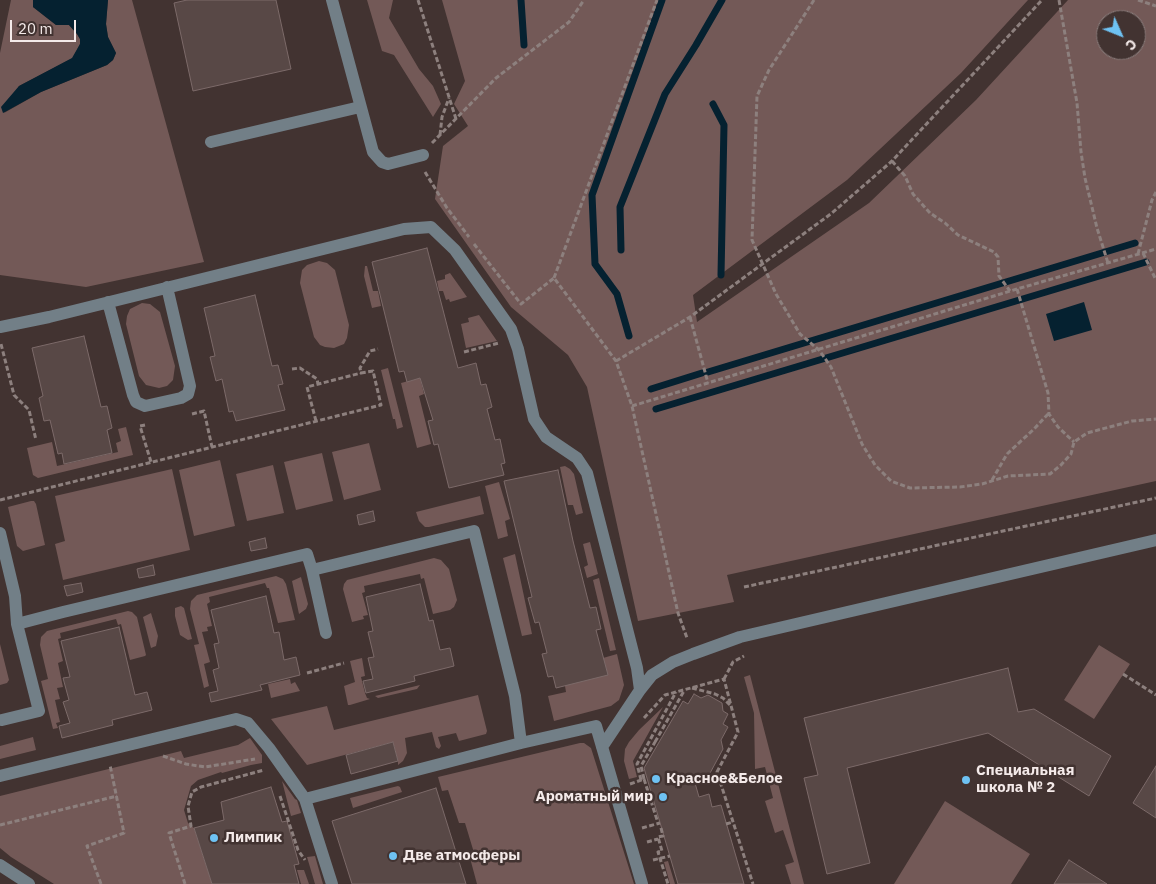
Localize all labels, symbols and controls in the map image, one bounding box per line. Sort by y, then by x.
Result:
scale bar [12,10,79,42]
north arrow [1096,10,1146,60]
text: 20 m [18,19,53,38]
text: С [1121,35,1141,54]
place label: Специальная школа № 2 [976,762,1074,797]
place label: Красное&Белое [666,770,783,788]
marker: Красное&Белое [650,773,662,785]
marker: Специальная школа № 2 [960,774,972,786]
place label: Ароматный мир [535,788,653,806]
marker: Ароматный мир [657,791,669,803]
place label: Лимпик [224,829,282,847]
marker: Лимпик [208,832,220,844]
place label: Две атмосферы [403,847,520,865]
marker: Две атмосферы [387,850,399,862]

